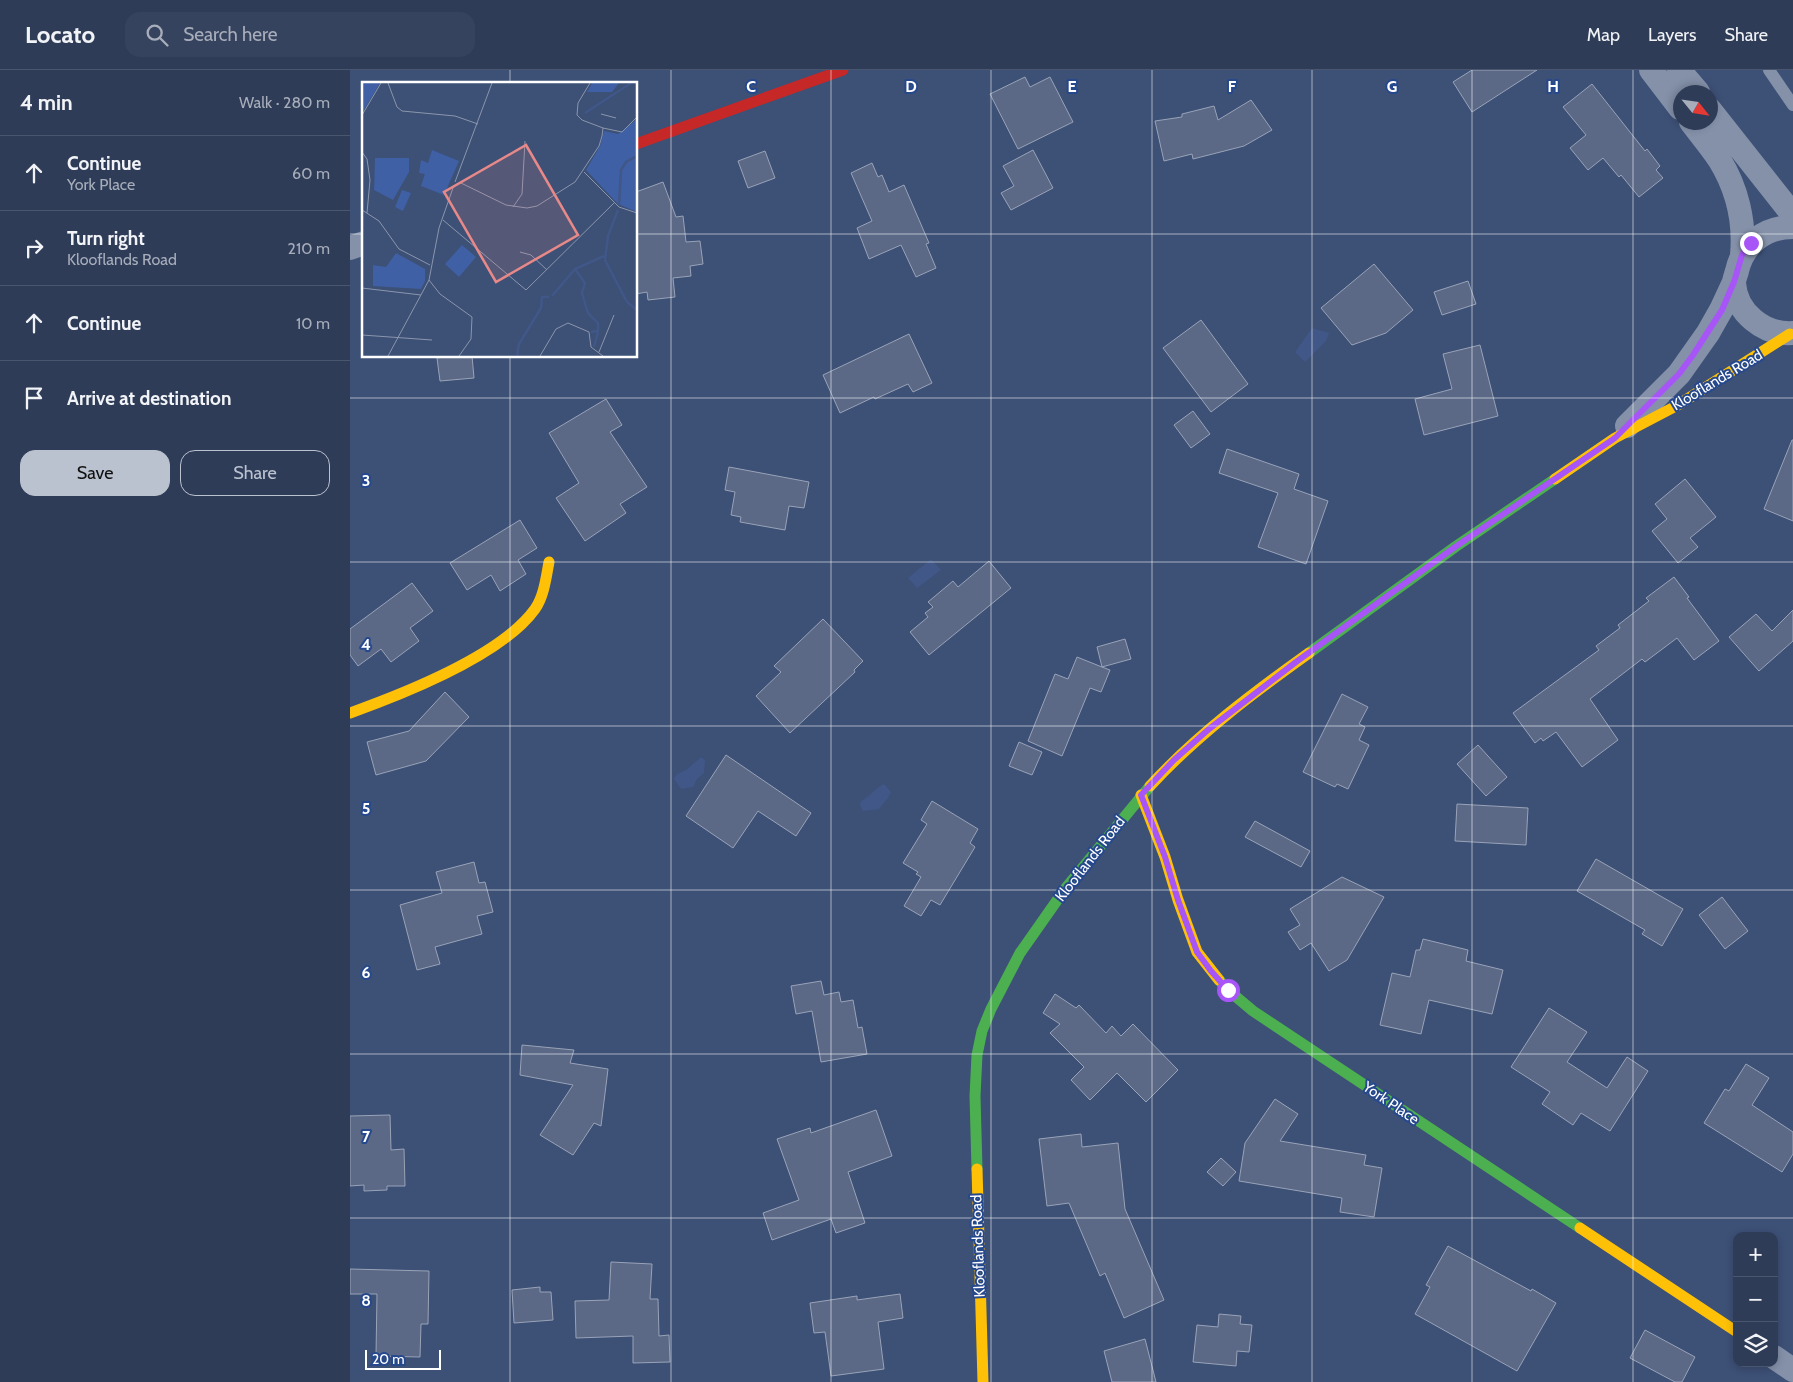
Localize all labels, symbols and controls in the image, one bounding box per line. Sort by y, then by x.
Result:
search box [125,12,475,57]
text: Locato [25,20,95,49]
icon: search [143,21,171,49]
text: Search here [183,23,278,46]
text: Map [1587,24,1620,46]
text: Layers [1648,24,1697,46]
text: Share [1725,24,1768,46]
text: C [746,77,756,96]
text: D [905,77,917,96]
text: E [1067,77,1077,96]
text: F [1228,77,1237,96]
text: G [1387,77,1397,96]
text: H [1547,77,1559,96]
inset map [362,82,638,358]
north arrow [1673,85,1718,130]
text: 4 min [20,90,73,115]
text: Walk · 280 m [239,93,330,112]
text: Continue [67,152,141,175]
icon: ahead [20,159,48,187]
text: 60 m [292,164,330,183]
text: York Place [67,175,135,194]
text: Turn right [67,227,145,250]
route end [1740,232,1763,255]
icon: right [20,234,48,262]
text: 210 m [288,239,330,258]
text: Klooflands Road [67,250,177,269]
icon: ahead [20,309,48,337]
text: Continue [67,312,141,335]
text: 10 m [296,314,330,333]
street label: Klooflands Road [1668,346,1766,414]
icon: arrive [20,384,48,412]
text: Arrive at destination [67,387,231,410]
button: Save [20,450,170,496]
button: Share [180,450,330,496]
text: 3 [362,471,370,490]
text: 4 [361,635,371,654]
text: 5 [362,799,370,818]
street label: Klooflands Road [1051,813,1129,905]
text: 6 [362,963,371,982]
route start [1217,979,1240,1002]
street label: York Place [1359,1077,1423,1129]
text: 7 [362,1127,371,1146]
street label: Klooflands Road [967,1194,989,1298]
map controls [1733,1232,1778,1367]
button: + [1733,1232,1778,1277]
button: − [1733,1277,1778,1322]
text: 8 [361,1291,371,1310]
button: layers [1733,1322,1778,1367]
scale bar [365,1347,441,1370]
text: 20 m [372,1350,405,1368]

